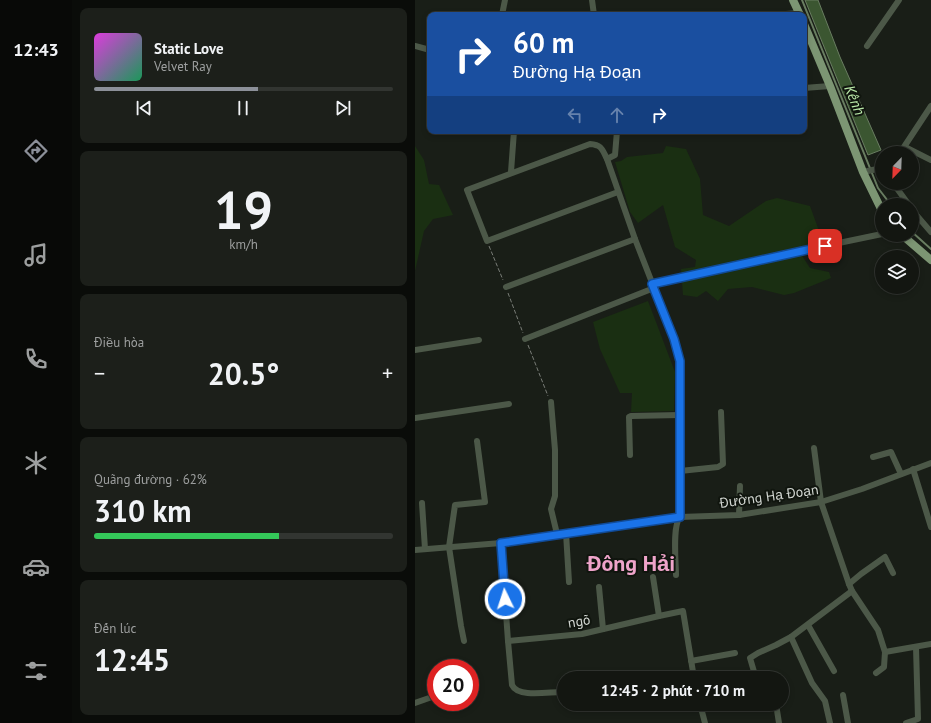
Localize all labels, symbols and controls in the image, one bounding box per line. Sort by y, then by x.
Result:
text: 60 m [513,24,574,61]
icon: right [447,28,499,80]
text: 12:43 [13,38,59,61]
text: Static Love [154,39,224,58]
text: Velvet Ray [154,58,212,75]
text: Đường Hạ Đoạn [513,60,641,83]
water label: Kênh [840,82,870,118]
icon: previous [133,97,155,119]
icon: pause [232,97,254,119]
icon: next [332,97,354,119]
icon: left [564,104,586,126]
icon: ahead [606,104,628,126]
icon: right [648,104,670,126]
icon: directions [22,137,50,165]
north arrow [875,146,919,190]
map controls [875,146,919,294]
text: 19 [214,176,273,243]
button: search [875,198,919,242]
pin [808,229,842,263]
icon: arrive [814,235,836,257]
text: km/h [229,236,258,253]
icon: music [22,241,50,269]
button: layers [875,250,919,294]
text: Điều hòa [94,334,144,351]
icon: phone [22,345,50,373]
text: 20.5° [208,354,279,393]
text: − [94,359,105,387]
text: + [382,359,393,387]
icon: climate [22,449,50,477]
text: Quãng đường · 62% [94,471,207,488]
street label: Đường Hạ Đoạn [717,480,820,512]
text: 310 km [94,491,192,530]
district label: Đông Hải [586,549,675,577]
icon: car [22,553,50,581]
position arrow [484,578,526,620]
street label: ngõ [566,610,592,632]
text: Đến lúc [94,620,136,637]
text: 12:45 [94,640,170,679]
icon: filters [22,657,50,685]
speed limit sign: 20 [427,659,479,711]
text: 12:45 · 2 phút · 710 m [601,681,745,700]

